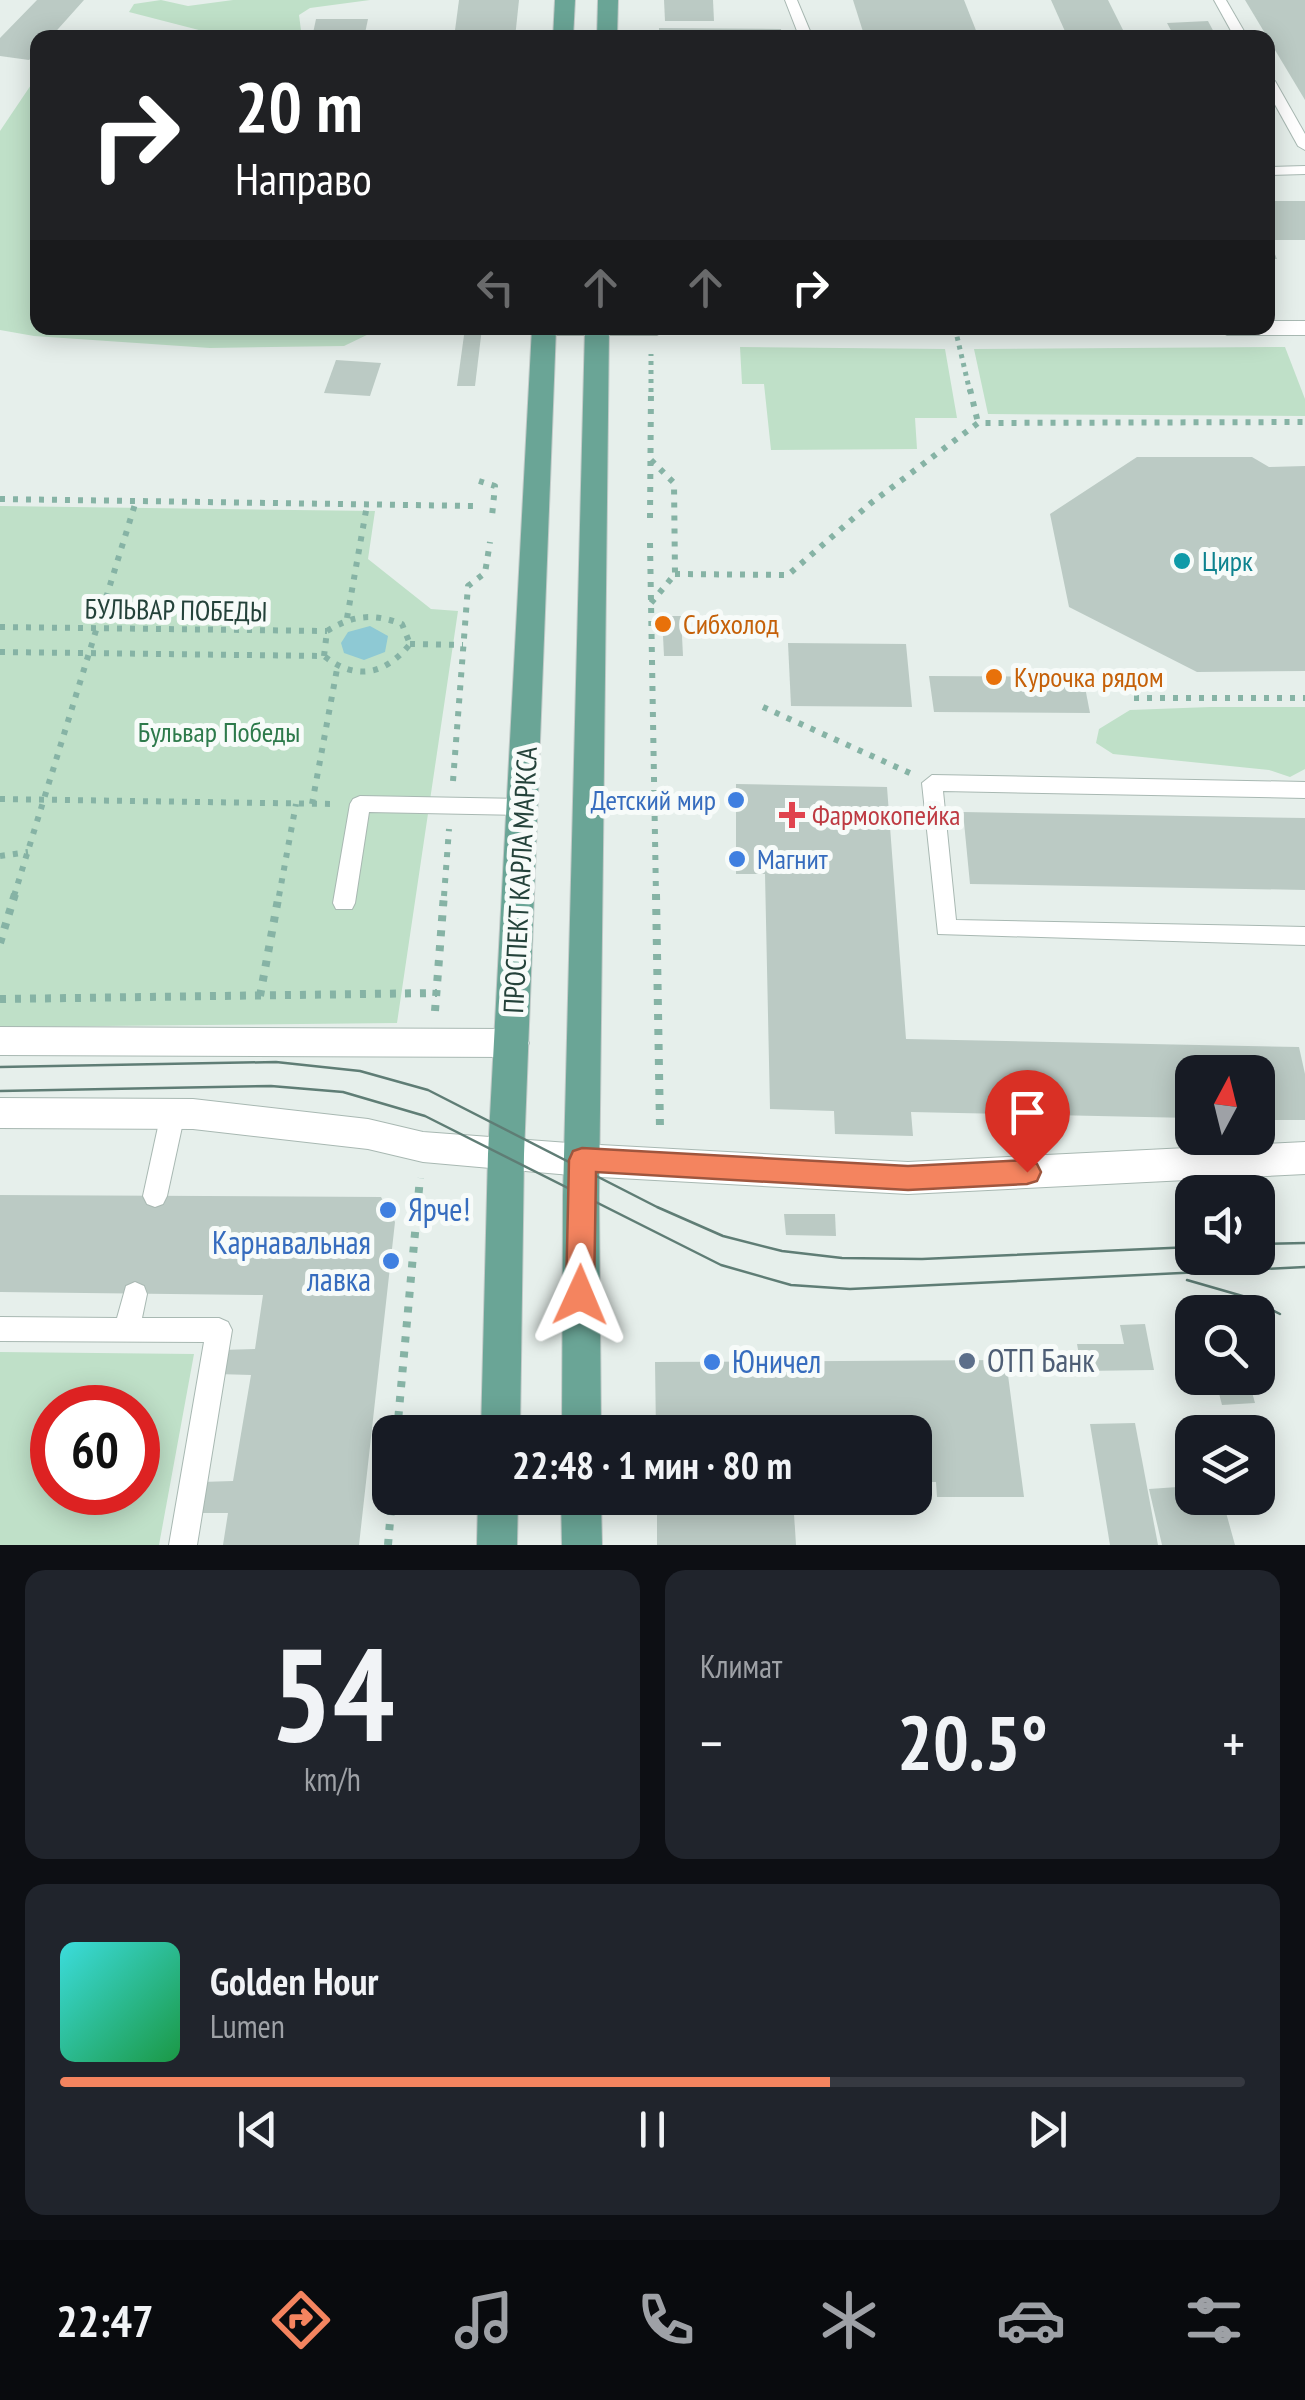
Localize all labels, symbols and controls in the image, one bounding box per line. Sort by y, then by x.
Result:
text: 20 m [235,61,363,151]
icon: right [70,70,200,200]
text: Направо [235,149,372,207]
icon: left [468,260,523,315]
icon: ahead [573,260,628,315]
icon: ahead [678,260,733,315]
icon: right [783,260,838,315]
place label: Цирк [1202,542,1253,579]
marker: Цирк [1171,550,1193,572]
street label: БУЛЬВАР ПОБЕДЫ [84,589,268,630]
place label: Сибхолод [683,605,779,642]
marker: Сибхолод [652,613,674,635]
place label: Курочка рядом [1014,658,1164,695]
marker: Курочка рядом [983,666,1005,688]
park label: Бульвар Победы [138,713,300,750]
street label: ПРОСПЕКТ КАРЛА МАРКСА [494,745,545,1014]
place label: Детский мир [591,781,716,818]
marker: Детский мир [725,789,747,811]
place label: Фармокопейка [812,796,960,833]
marker: Фармокопейка [781,804,803,826]
place label: Магнит [757,840,828,877]
marker: Магнит [726,848,748,870]
north arrow [1175,1055,1275,1155]
map controls [1175,1055,1275,1515]
pin [985,1070,1070,1173]
icon: arrive [1000,1085,1055,1140]
button: sound [1175,1175,1275,1275]
place label: Ярче! [408,1188,470,1230]
marker: Ярче! [377,1199,399,1221]
place label: Карнавальная лавка [212,1221,371,1300]
position arrow [528,1243,632,1347]
marker: Карнавальная лавка [380,1250,402,1272]
button: search [1175,1295,1275,1395]
place label: ОТП Банк [987,1339,1095,1381]
place label: Юничел [732,1340,821,1382]
marker: ОТП Банк [956,1350,978,1372]
marker: Юничел [701,1351,723,1373]
speed limit sign: 60 [30,1385,160,1515]
button: layers [1175,1415,1275,1515]
text: 22:48 · 1 мин · 80 m [512,1440,792,1489]
text: 54 [270,1609,395,1777]
text: Климат [700,1645,782,1687]
text: 20.5° [897,1694,1048,1791]
text: − [700,1707,723,1778]
text: + [1222,1707,1245,1778]
text: km/h [304,1758,361,1800]
text: Golden Hour [210,1956,379,2005]
text: Lumen [210,2005,285,2047]
icon: previous [230,2102,285,2157]
icon: pause [625,2102,680,2157]
icon: next [1020,2102,1075,2157]
icon: directions [266,2285,336,2355]
icon: music [449,2285,519,2355]
icon: phone [631,2285,701,2355]
icon: climate [814,2285,884,2355]
icon: car [996,2285,1066,2355]
icon: filters [1179,2285,1249,2355]
text: 22:47 [56,2291,154,2349]

